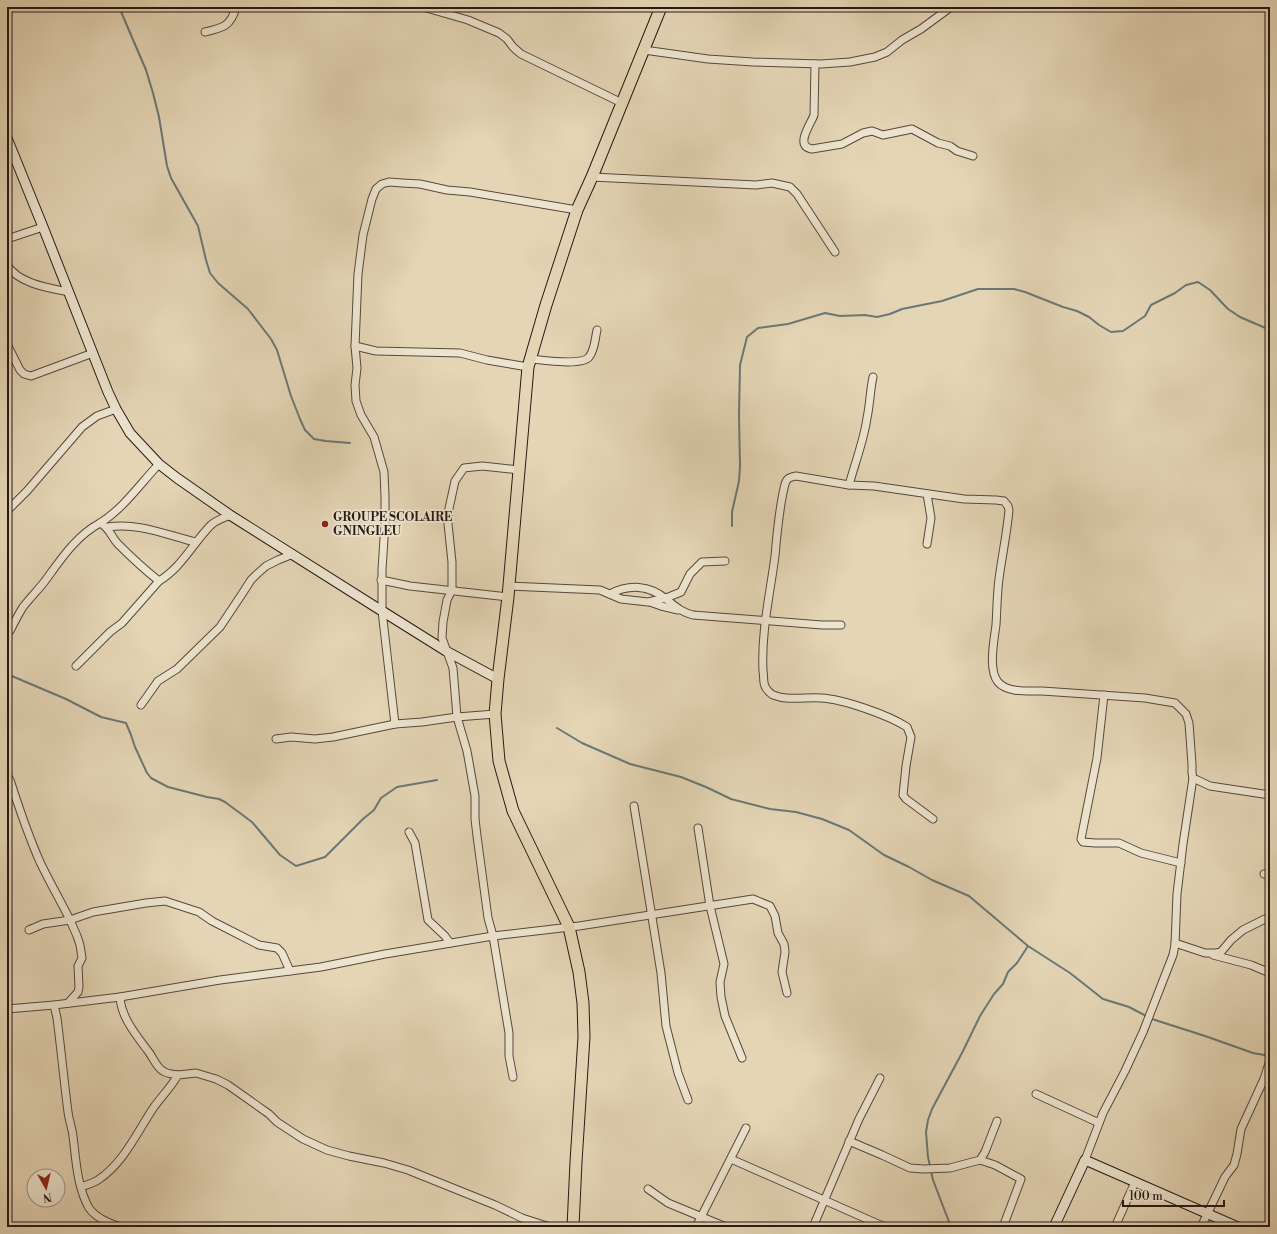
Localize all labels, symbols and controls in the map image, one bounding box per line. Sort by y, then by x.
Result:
place label: GROUPE SCOLAIRE GNINGLEU [333,510,452,539]
marker: GROUPE SCOLAIRE GNINGLEU [320,519,330,529]
north arrow [26,1168,66,1208]
scale bar [1123,1182,1224,1208]
text: N [42,1189,53,1204]
text: 100 m [1129,1189,1163,1204]

